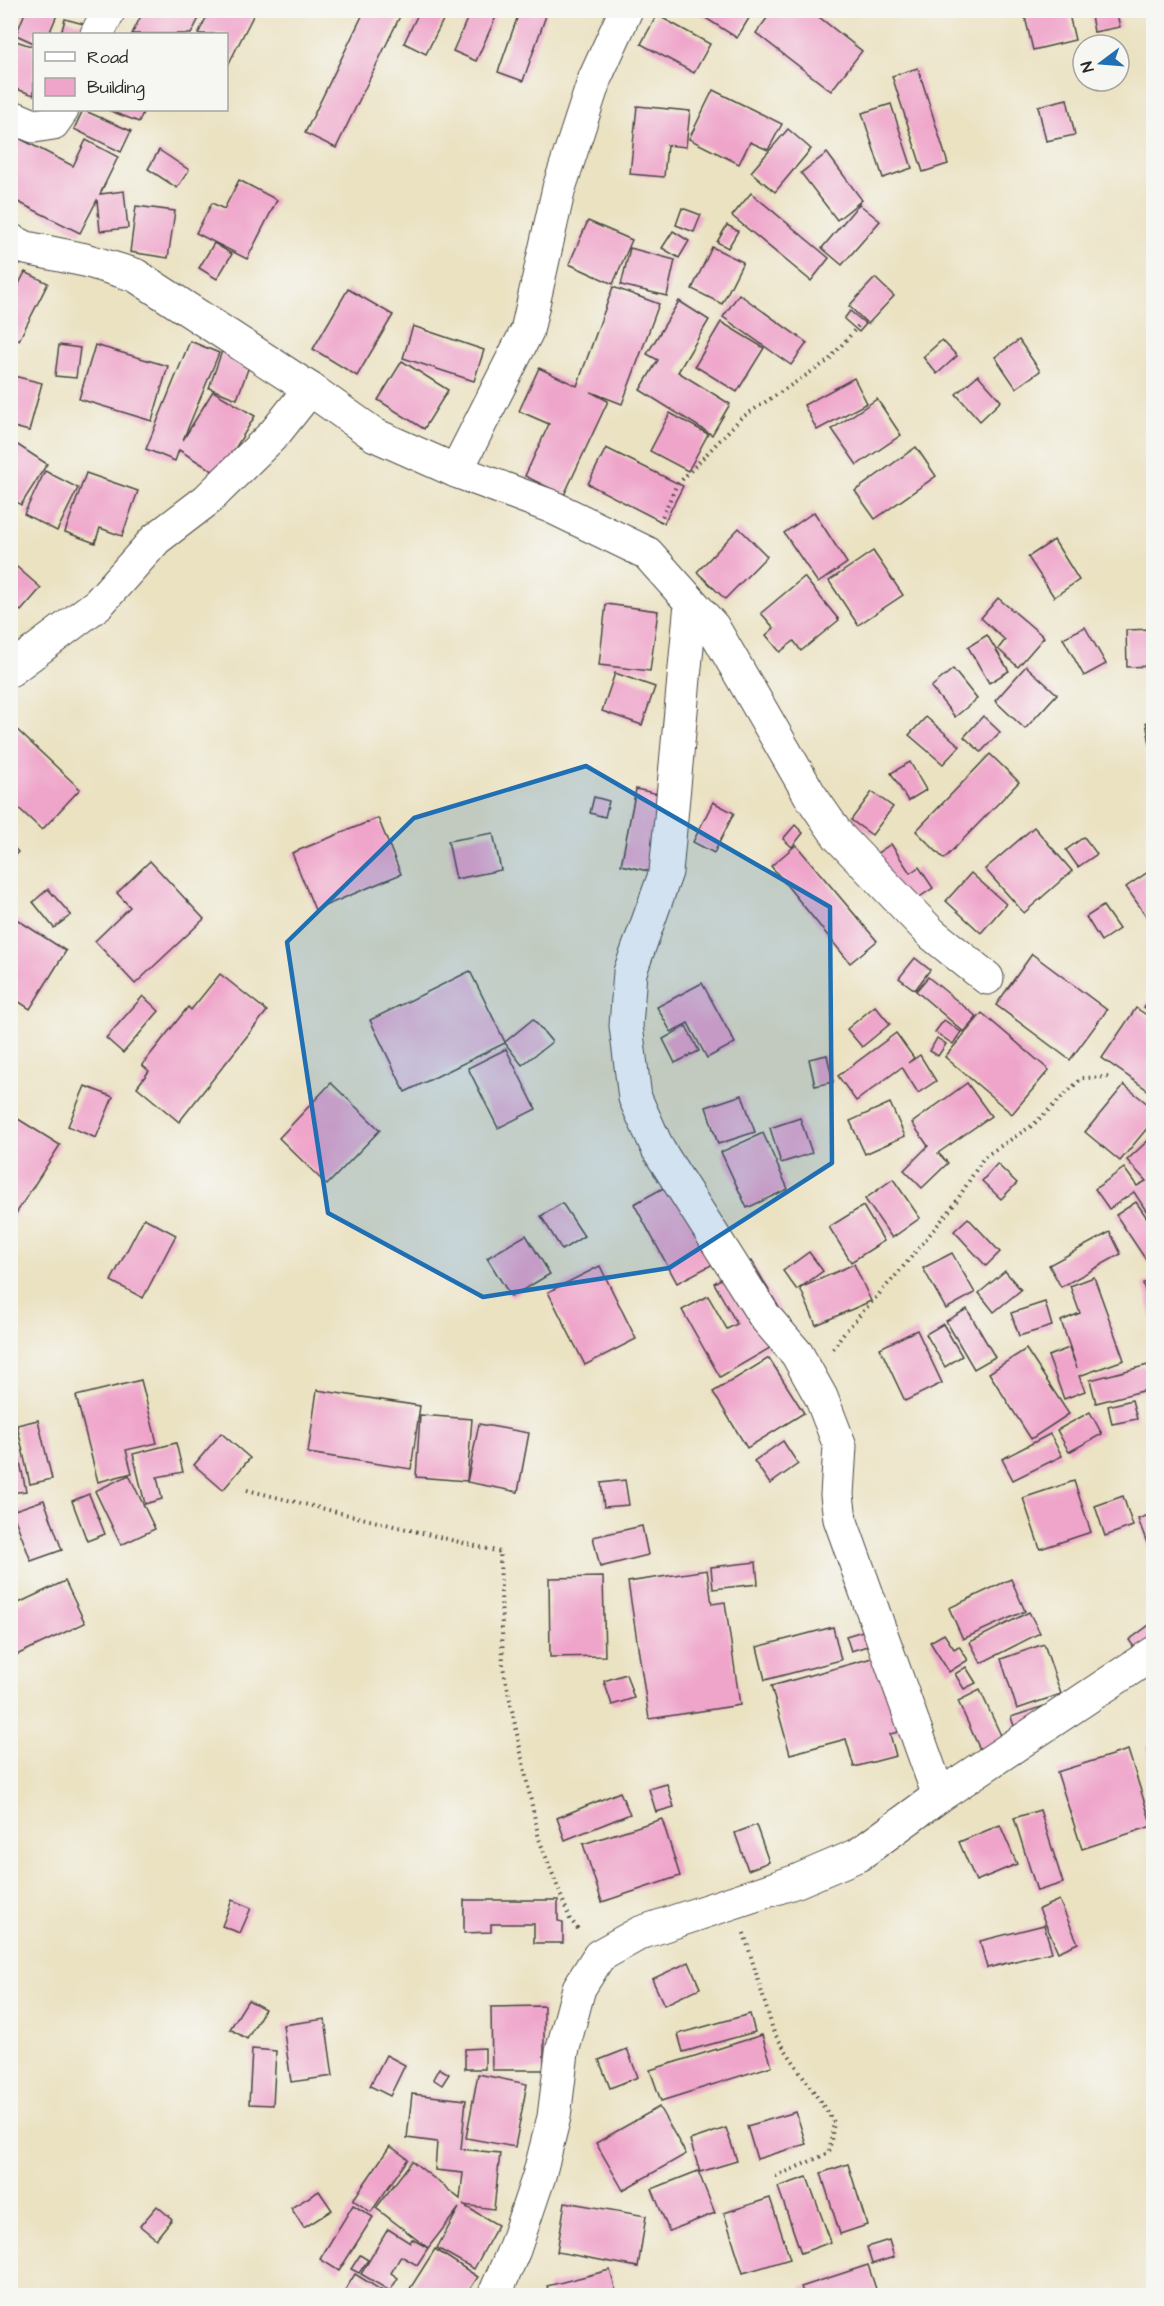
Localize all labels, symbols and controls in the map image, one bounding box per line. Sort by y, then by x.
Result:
legend [33,33,228,111]
north arrow [1071,33,1131,93]
text: Road [87,45,128,70]
text: N [1076,59,1099,75]
text: Building [87,75,145,101]

